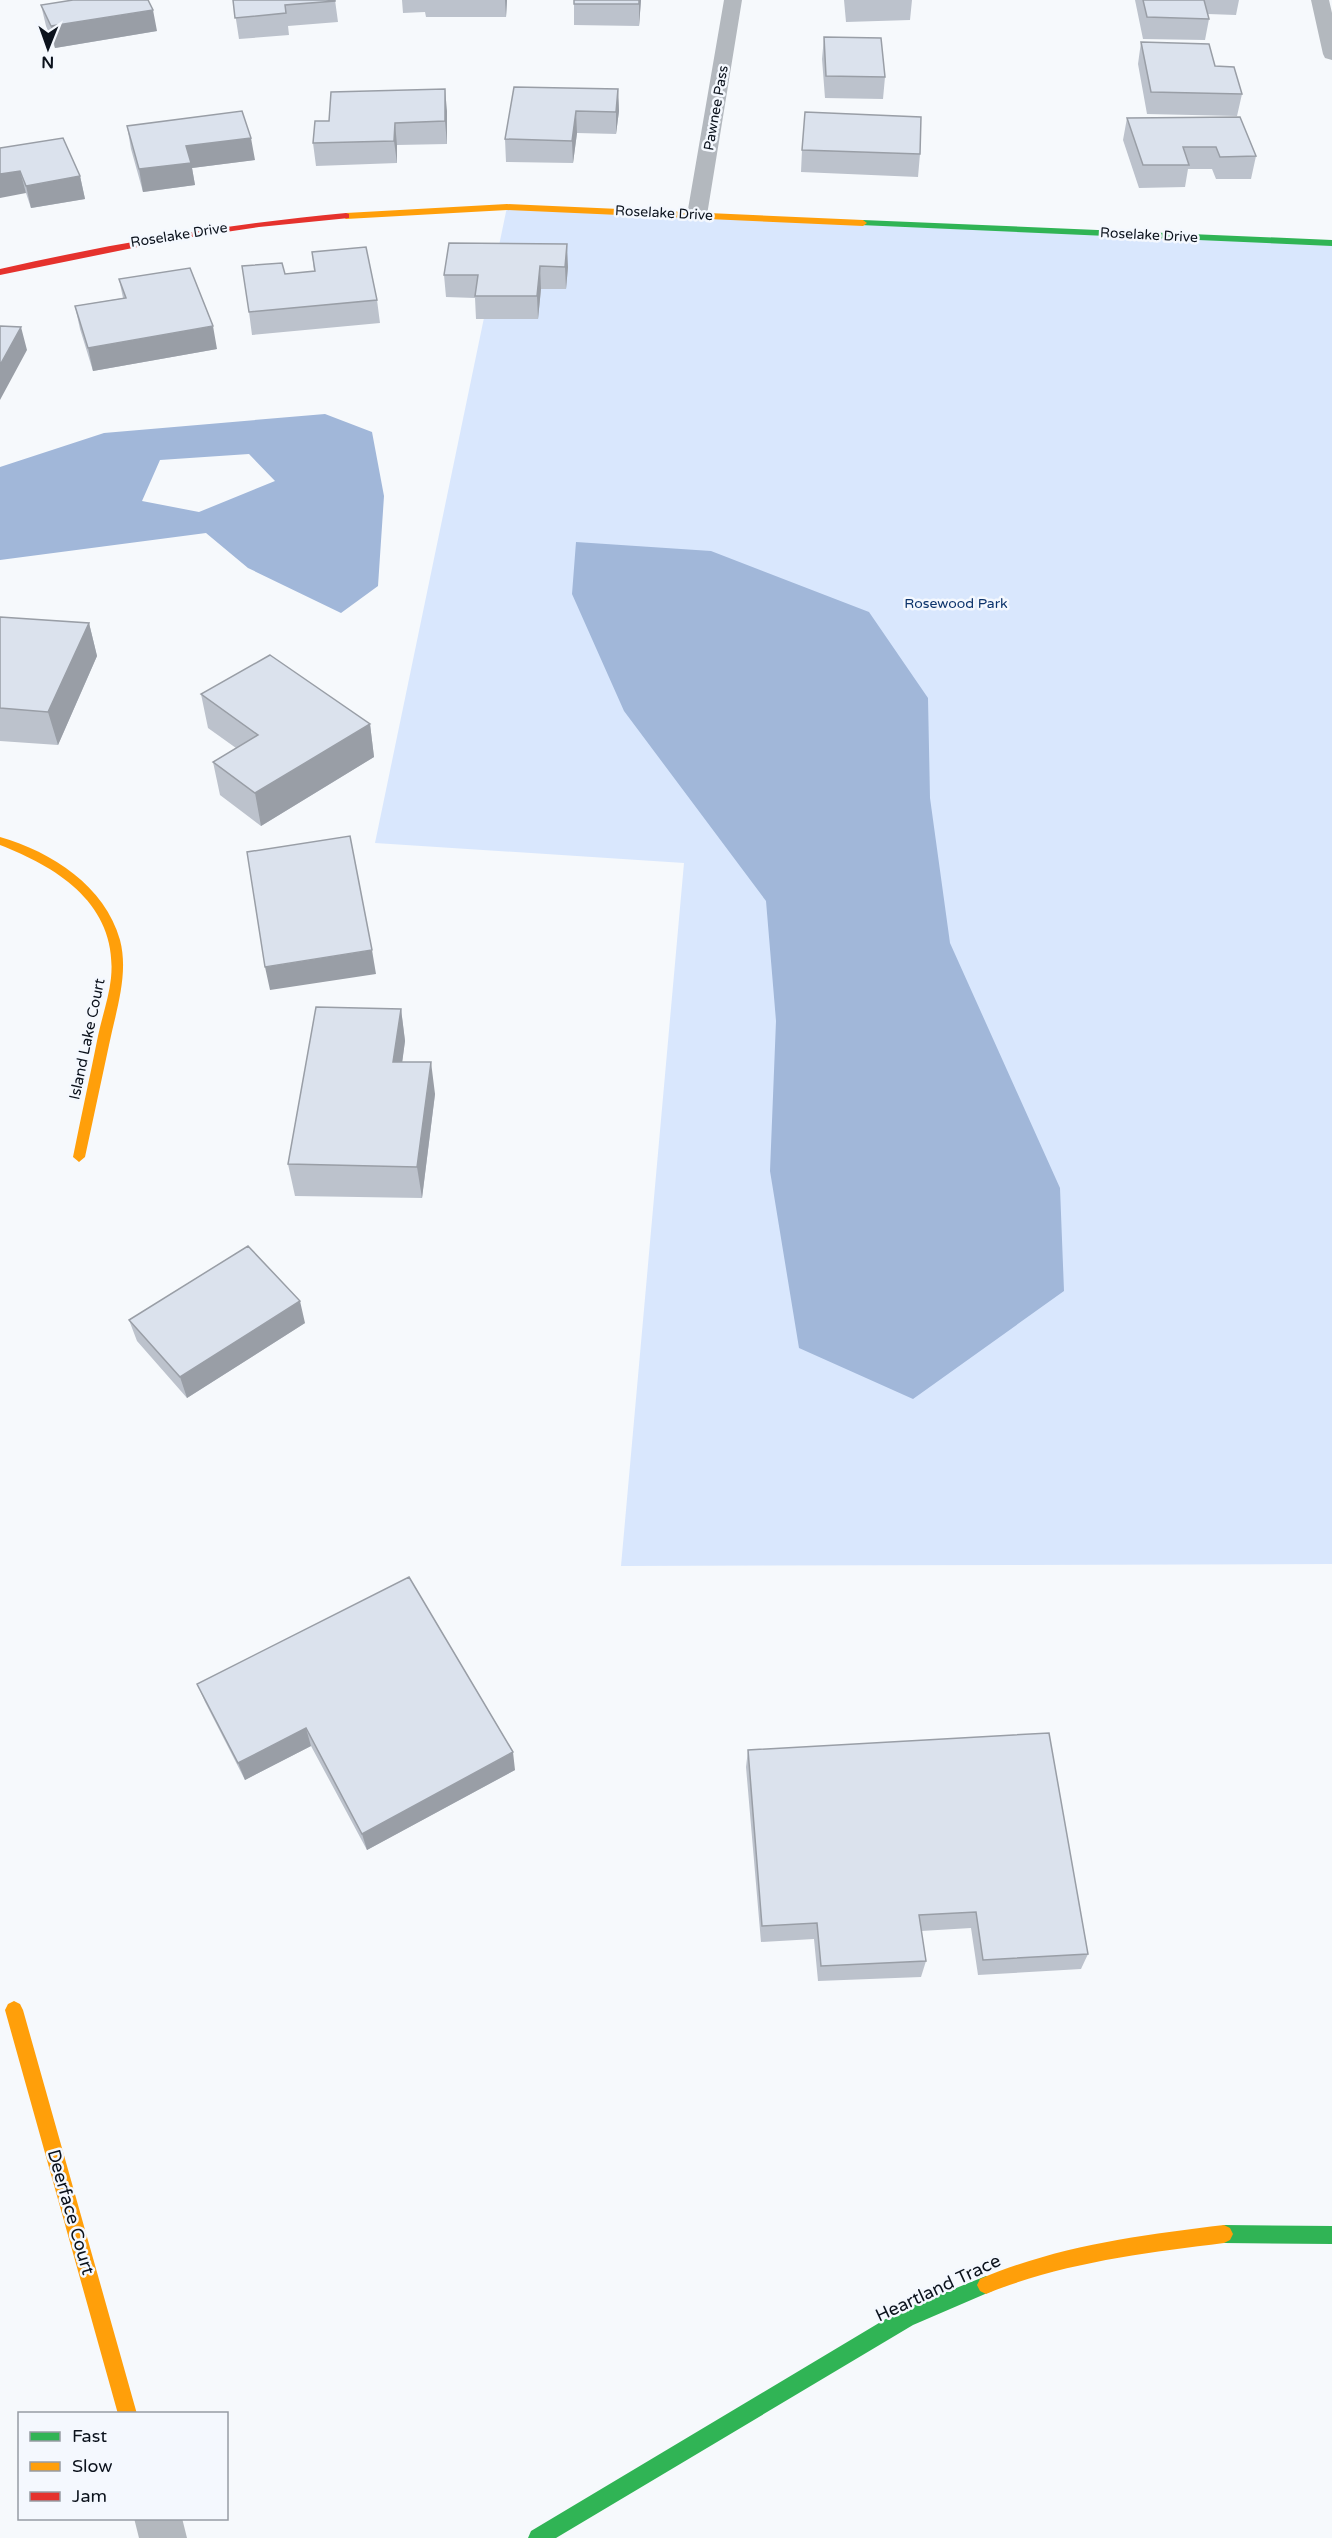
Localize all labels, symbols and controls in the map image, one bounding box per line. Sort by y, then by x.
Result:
north arrow [18,18,78,78]
text: N [41,52,54,72]
street label: Pawnee Pass [700,64,732,152]
street label: Roselake Drive [615,202,713,224]
street label: Roselake Drive [129,219,229,251]
street label: Roselake Drive [1100,224,1198,246]
park label: Rosewood Park [904,595,1008,612]
street label: Island Lake Court [65,977,109,1101]
street label: Deerface Court [43,2147,99,2277]
street label: Heartland Trace [872,2249,1004,2327]
legend [18,2412,228,2520]
text: Fast [72,2425,107,2447]
text: Slow [72,2455,113,2477]
text: Jam [72,2485,107,2507]

